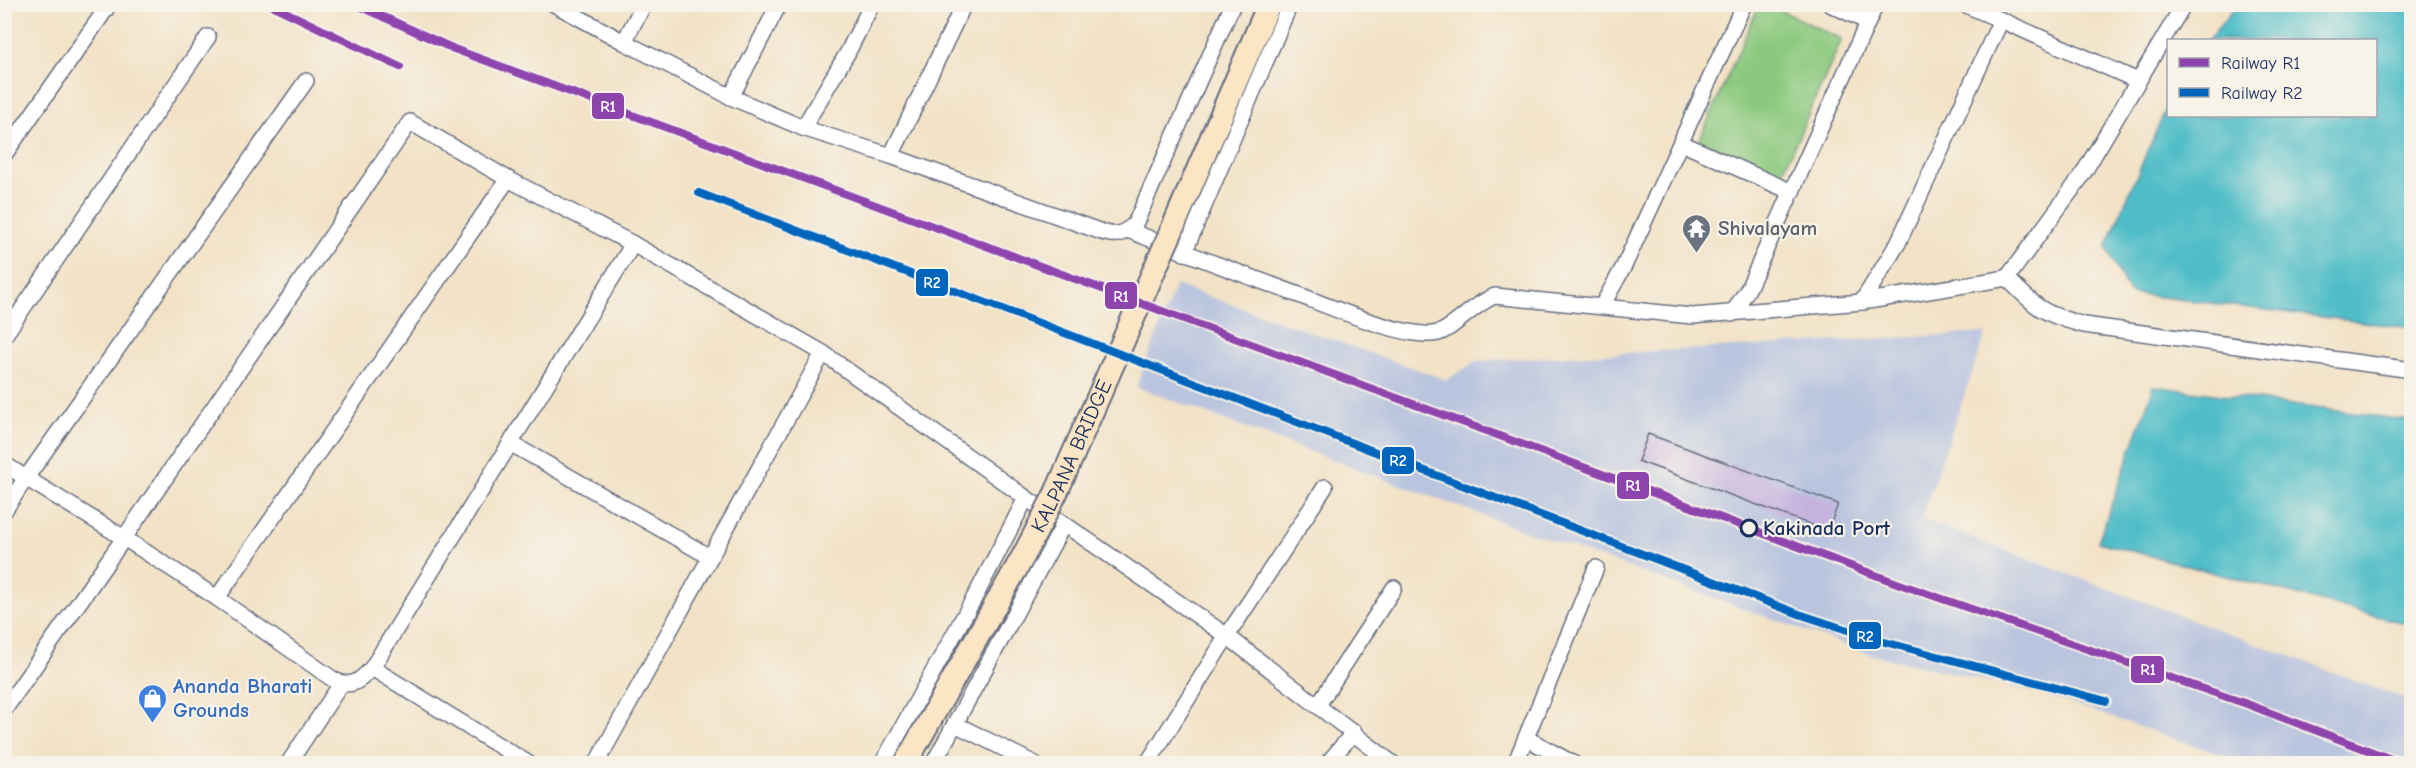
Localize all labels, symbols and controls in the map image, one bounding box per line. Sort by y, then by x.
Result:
legend [2167,39,2377,117]
text: Railway R1 [2221,53,2300,74]
text: Railway R2 [2221,83,2303,104]
line badge: R1 [591,92,625,120]
text: R1 [600,98,616,116]
temple icon: Shivalayam [1681,212,1713,254]
place label: Shivalayam [1718,216,1817,240]
line badge: R2 [915,268,949,297]
text: R2 [923,274,941,292]
line badge: R1 [1104,281,1138,310]
text: R1 [1113,288,1129,306]
street label: KALPANA BRIDGE [1026,376,1117,536]
line badge: R2 [1381,446,1415,475]
text: R2 [1389,452,1407,470]
line badge: R1 [1616,471,1650,500]
text: R1 [1625,477,1641,495]
place label: Kakinada Port [1763,516,1891,540]
marker: Kakinada Port [1740,519,1758,537]
line badge: R2 [1848,621,1882,650]
text: R2 [1856,628,1874,646]
line badge: R1 [2130,655,2165,684]
text: R1 [2140,661,2156,679]
place label: Ananda Bharati Grounds [173,674,312,722]
shop icon: Ananda Bharati Grounds [136,682,168,724]

